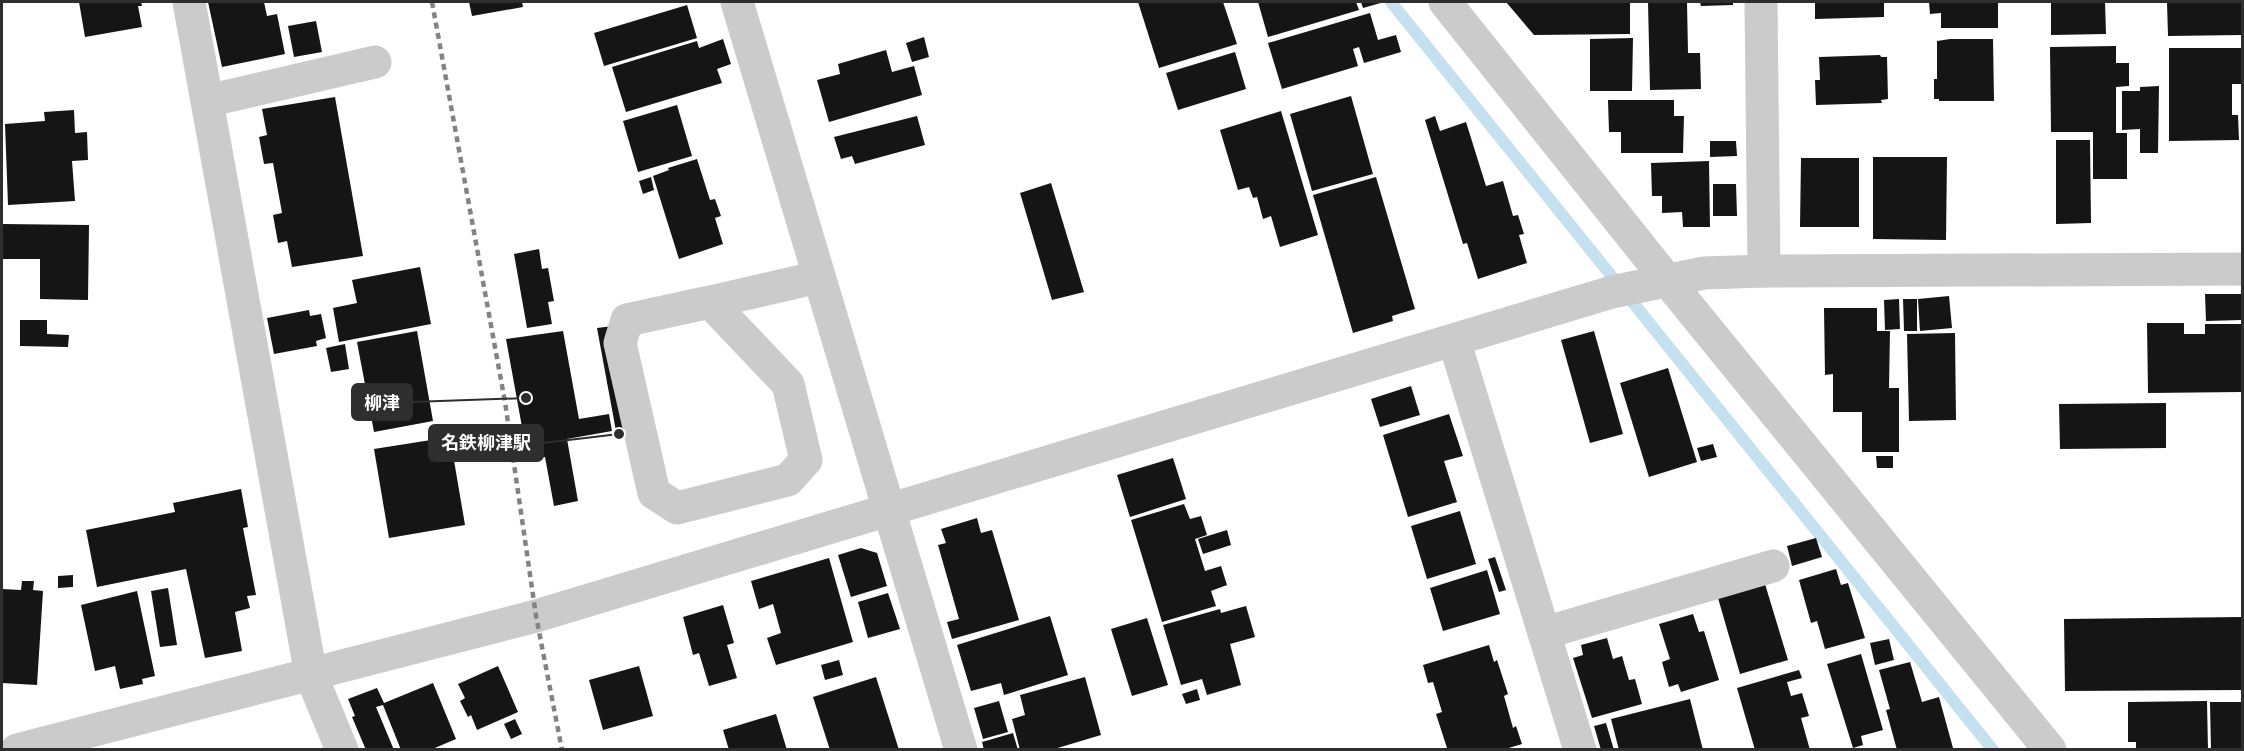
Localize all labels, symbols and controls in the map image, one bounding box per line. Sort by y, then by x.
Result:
callout: 柳津 [352,384,412,420]
text: 柳津 [364,392,400,413]
callout: 名鉄柳津駅 [429,425,543,461]
text: 名鉄柳津駅 [441,432,531,453]

